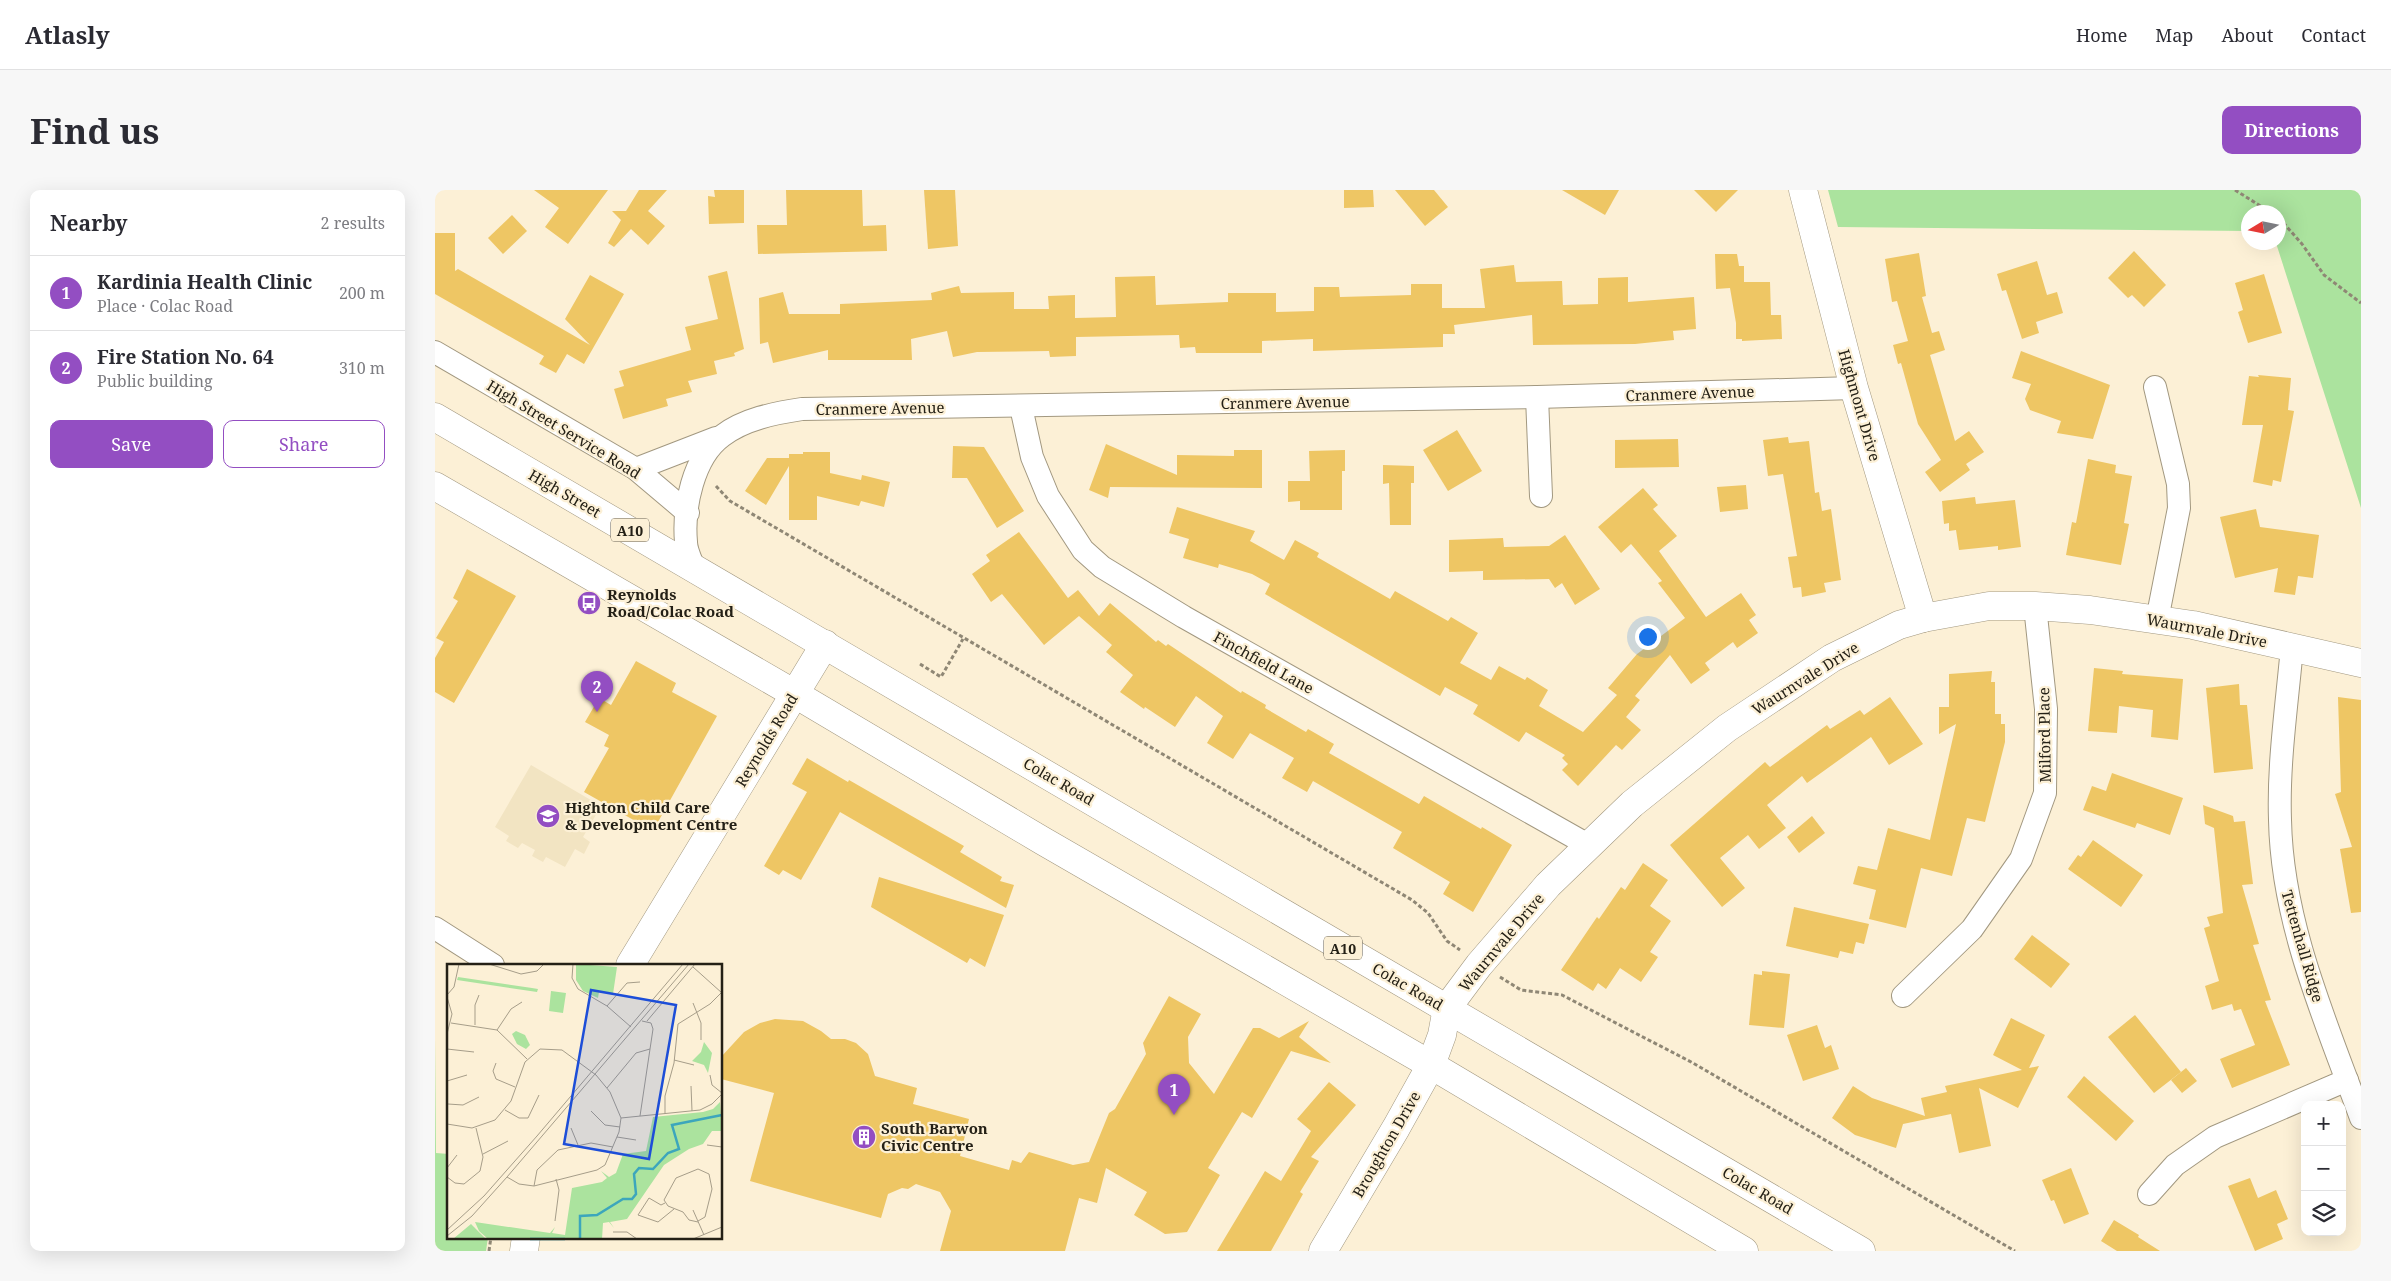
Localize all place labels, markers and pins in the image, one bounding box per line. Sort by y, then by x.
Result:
place label: Reynolds Road/Colac Road [607,584,734,621]
bus stop icon: Reynolds Road/Colac Road [576,590,602,616]
pin: 2 [581,671,613,712]
place label: Highton Child Care & Development Centre [565,797,737,834]
school or university icon: Highton Child Care & Development Centre [535,803,561,829]
pin: 1 [1158,1074,1190,1115]
place label: South Barwon Civic Centre [881,1118,988,1155]
building icon: South Barwon Civic Centre [851,1124,877,1150]

